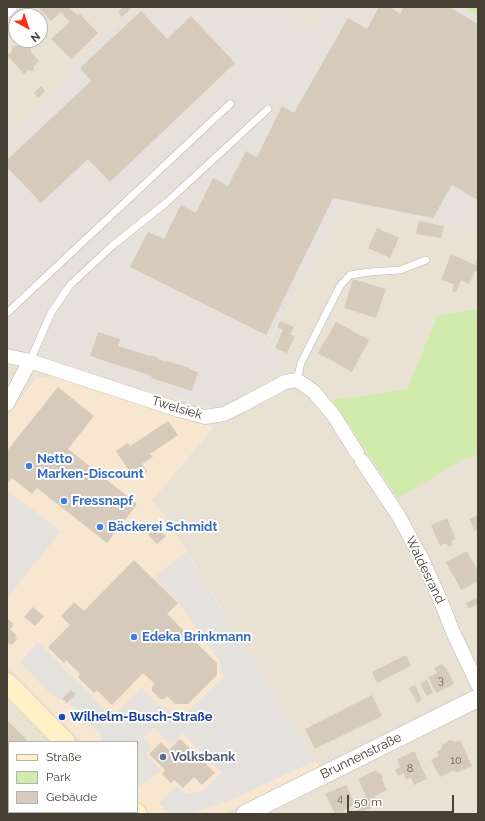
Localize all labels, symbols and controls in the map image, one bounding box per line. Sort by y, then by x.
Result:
north arrow [8,8,48,48]
text: N [28,29,43,45]
street label: Twelsiek [150,393,204,423]
place label: Netto Marken-Discount [37,451,144,482]
marker: Netto Marken-Discount [24,461,34,471]
place label: Fressnapf [72,493,133,509]
marker: Fressnapf [59,496,69,506]
place label: Bäckerei Schmidt [108,519,217,535]
marker: Bäckerei Schmidt [95,522,105,532]
street label: Waldesrand [402,534,448,606]
place label: Edeka Brinkmann [142,629,251,645]
marker: Edeka Brinkmann [129,632,139,642]
house number: 3 [438,674,444,688]
place label: Wilhelm-Busch-Straße [70,709,213,725]
marker: Wilhelm-Busch-Straße [57,712,67,722]
street label: Brunnenstraße [318,730,404,782]
legend [8,741,138,813]
place label: Volksbank [171,749,235,765]
text: Straße [46,750,82,764]
marker: Volksbank [158,752,168,762]
house number: 10 [450,754,462,768]
house number: 8 [407,762,413,776]
text: Park [46,770,71,784]
scale bar [349,787,456,813]
text: Gebäude [46,790,97,804]
house number: 4 [337,792,343,806]
text: 50 m [354,795,382,809]

